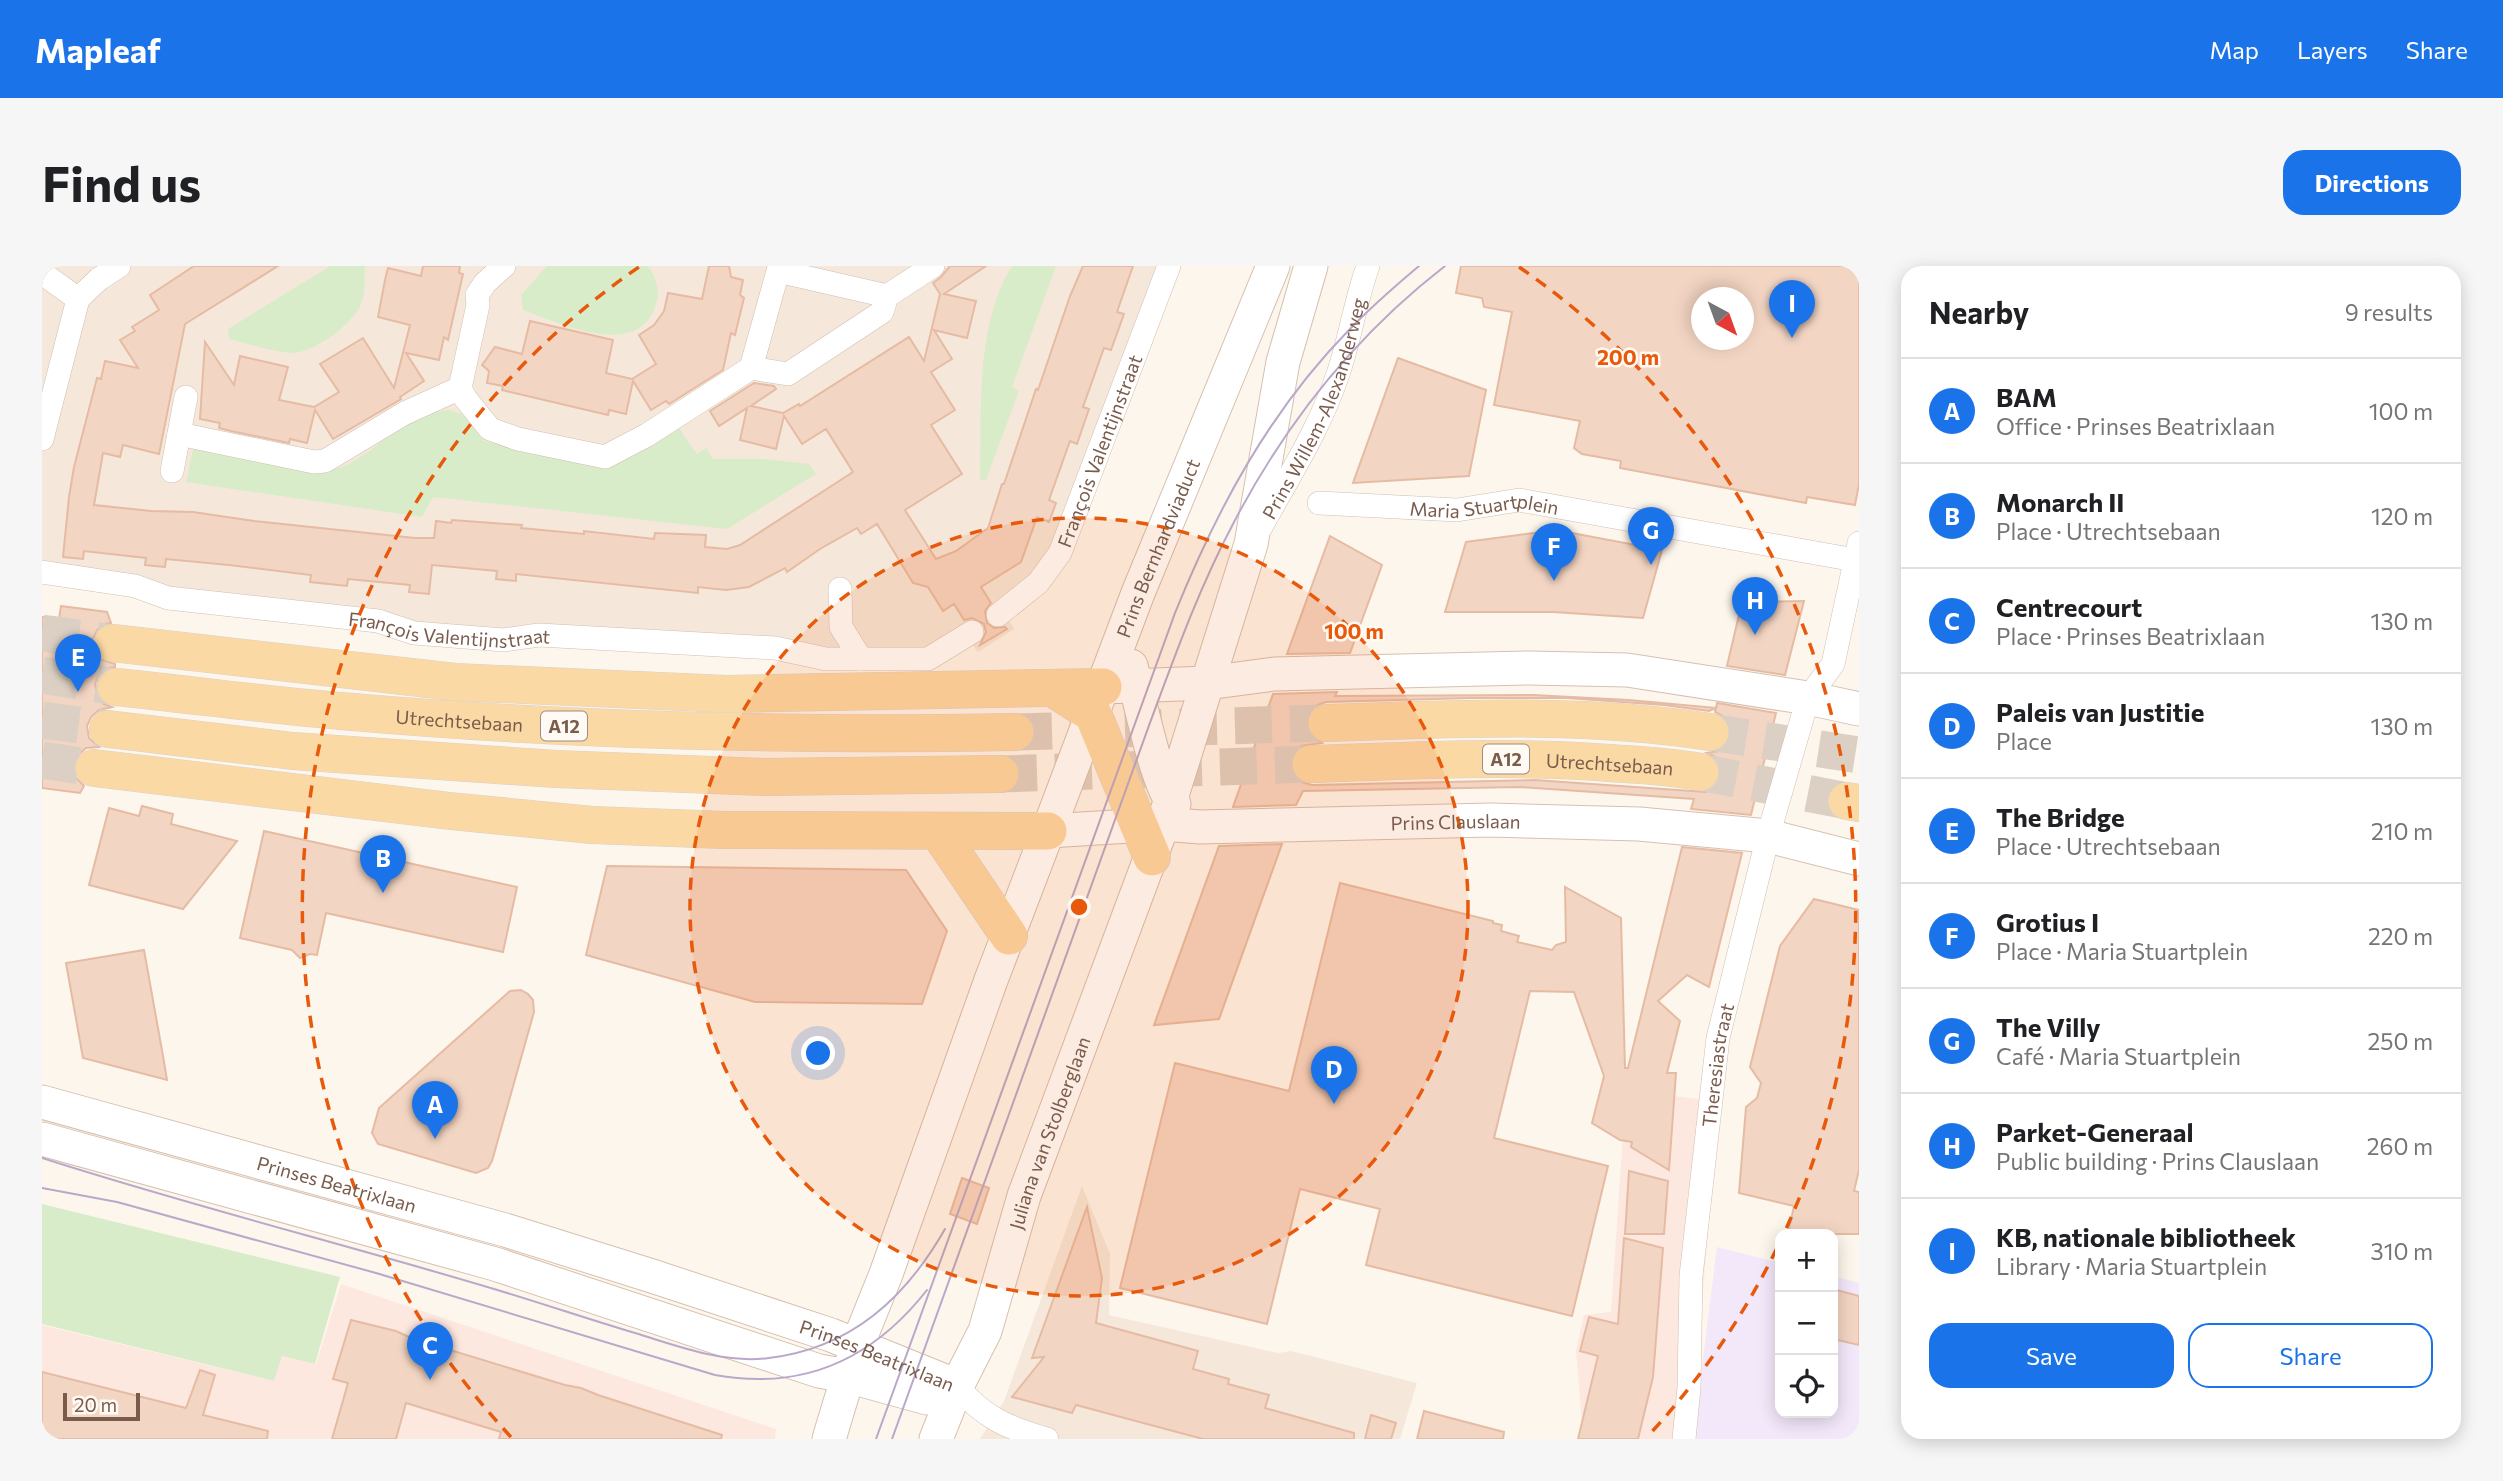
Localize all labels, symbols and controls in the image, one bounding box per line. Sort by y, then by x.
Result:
text: Mapleaf [35,29,161,70]
text: Map [2210,35,2259,64]
text: Layers [2297,35,2368,64]
text: Share [2406,35,2468,64]
button: Directions [2283,150,2461,215]
text: Find us [42,152,201,212]
pin: I [1769,280,1815,338]
north arrow [1691,287,1754,350]
text: Nearby [1929,293,2029,330]
street label: Prins Willem-Alexanderweg [1257,295,1369,523]
text: 9 results [2345,298,2433,326]
text: 200 m [1597,344,1659,369]
street label: François Valentijnstraat [1052,351,1146,550]
text: BAM [1996,381,2057,412]
text: A [1944,397,1960,425]
text: 100 m [2369,397,2433,425]
text: Office · Prinses Beatrixlaan [1996,412,2275,440]
street label: Prins Bernhardviaduct [1111,455,1204,640]
text: Monarch II [1996,486,2125,517]
street label: Maria Stuartplein [1409,488,1561,522]
text: B [1944,502,1960,530]
text: 120 m [2371,502,2433,530]
pin: G [1628,507,1674,565]
text: Place · Utrechtsebaan [1996,517,2221,545]
pin: F [1531,523,1577,581]
pin: H [1732,577,1778,635]
text: Centrecourt [1996,591,2142,622]
street label: François Valentijnstraat [347,606,551,652]
text: C [1944,607,1960,635]
text: 130 m [2371,607,2433,635]
text: 100 m [1324,618,1384,643]
text: Place · Prinses Beatrixlaan [1996,622,2265,650]
pin: E [55,634,101,692]
text: Paleis van Justitie [1996,696,2204,727]
street label: Utrechtsebaan [395,704,524,735]
road number: A12 [541,712,587,740]
text: D [1944,712,1960,740]
text: 130 m [2371,712,2433,740]
text: Place [1996,727,2052,755]
road number: A12 [1483,744,1529,774]
street label: Utrechtsebaan [1546,748,1675,779]
text: The Bridge [1996,801,2125,832]
street label: Prins Clauslaan [1390,808,1521,834]
text: E [1945,817,1959,845]
text: 210 m [2371,817,2433,845]
text: Place · Utrechtsebaan [1996,832,2221,860]
pin: B [360,835,406,893]
centre of rings [1067,895,1091,919]
text: Grotius I [1996,906,2099,937]
text: F [1945,922,1959,950]
text: 220 m [2368,922,2433,950]
text: Place · Maria Stuartplein [1996,937,2248,965]
street label: Theresiastraat [1696,1000,1738,1128]
text: The Villy [1996,1011,2101,1042]
text: G [1944,1027,1960,1055]
text: 250 m [2368,1027,2433,1055]
street label: Juliana van Stolberglaan [1003,1033,1094,1232]
your location [801,1036,835,1070]
text: Café · Maria Stuartplein [1996,1042,2241,1070]
pin: D [1311,1046,1357,1104]
pin: A [412,1081,458,1139]
text: Parket-Generaal [1996,1116,2194,1147]
text: H [1943,1132,1961,1160]
text: 260 m [2367,1132,2433,1160]
text: Public building · Prins Clauslaan [1996,1147,2319,1175]
street label: Prinses Beatrixlaan [255,1151,419,1217]
text: KB, nationale bibliotheek [1996,1221,2296,1252]
map controls [1775,1229,1838,1418]
button: + [1775,1229,1838,1292]
text: I [1948,1237,1956,1265]
text: 310 m [2371,1237,2433,1265]
text: Library · Maria Stuartplein [1996,1252,2267,1280]
button: − [1775,1292,1838,1355]
street label: Prinses Beatrixlaan [797,1314,958,1395]
pin: C [407,1322,453,1380]
button: Save [1929,1323,2174,1388]
button: Share [2188,1323,2433,1388]
button: locate [1775,1355,1838,1418]
scale bar [63,1390,140,1422]
text: 20 m [74,1393,117,1416]

